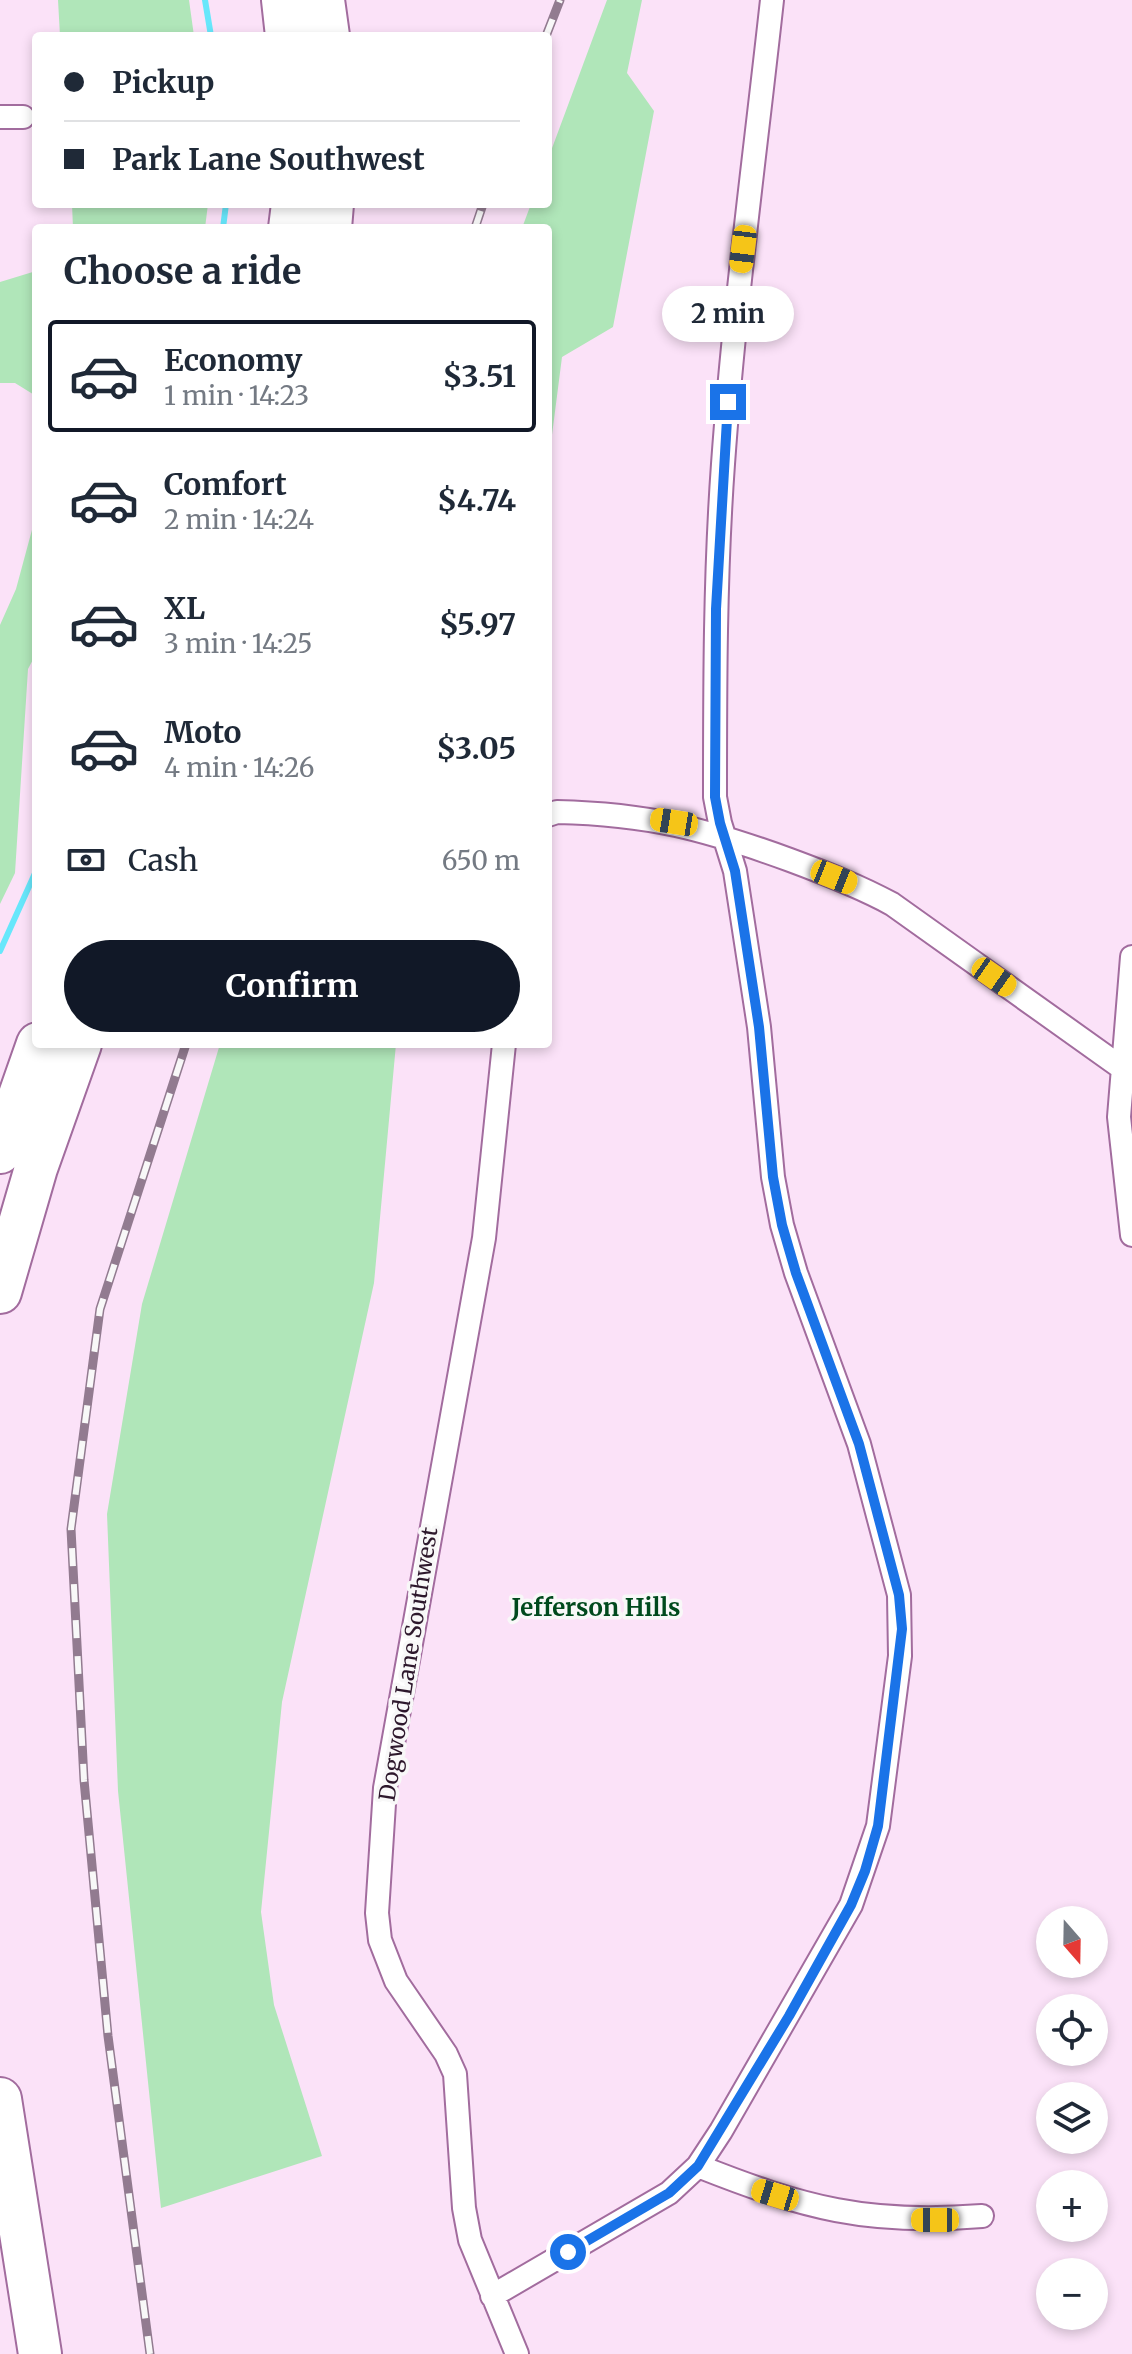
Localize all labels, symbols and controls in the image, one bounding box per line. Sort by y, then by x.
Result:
text: Pickup [112,63,214,101]
text: Park Lane Southwest [112,140,425,178]
car [728,224,758,274]
text: Choose a ride [64,249,301,294]
callout: 2 min [662,286,794,342]
text: 2 min [691,297,765,330]
icon: car [68,340,140,412]
text: Economy [164,341,302,379]
text: $3.51 [443,357,516,395]
text: 1 min · 14:23 [164,379,309,412]
route end [710,384,746,420]
icon: car [68,464,140,536]
text: Comfort [164,465,287,503]
text: $4.74 [437,481,516,519]
text: 2 min · 14:24 [164,503,314,536]
icon: car [68,588,140,660]
text: XL [164,589,205,627]
text: $5.97 [439,605,516,643]
text: 3 min · 14:25 [164,627,312,660]
icon: car [68,712,140,784]
text: Moto [164,713,242,751]
text: $3.05 [436,729,516,767]
text: 4 min · 14:26 [164,751,314,784]
car [648,806,700,838]
icon: cash [64,838,108,882]
text: Cash [128,841,198,879]
text: 650 m [442,844,520,877]
car [807,857,861,897]
button: Confirm [64,940,520,1032]
car [967,953,1021,1001]
street label: Dogwood Lane Southwest [373,1525,444,1803]
district label: Jefferson Hills [511,1592,680,1623]
north arrow [1036,1906,1108,1978]
map controls [1036,1906,1108,2330]
button: locate [1036,1994,1108,2066]
button: layers [1036,2082,1108,2154]
button: + [1036,2170,1108,2242]
car [749,2177,801,2213]
car [911,2208,959,2232]
route start [550,2234,586,2270]
button: − [1036,2258,1108,2330]

